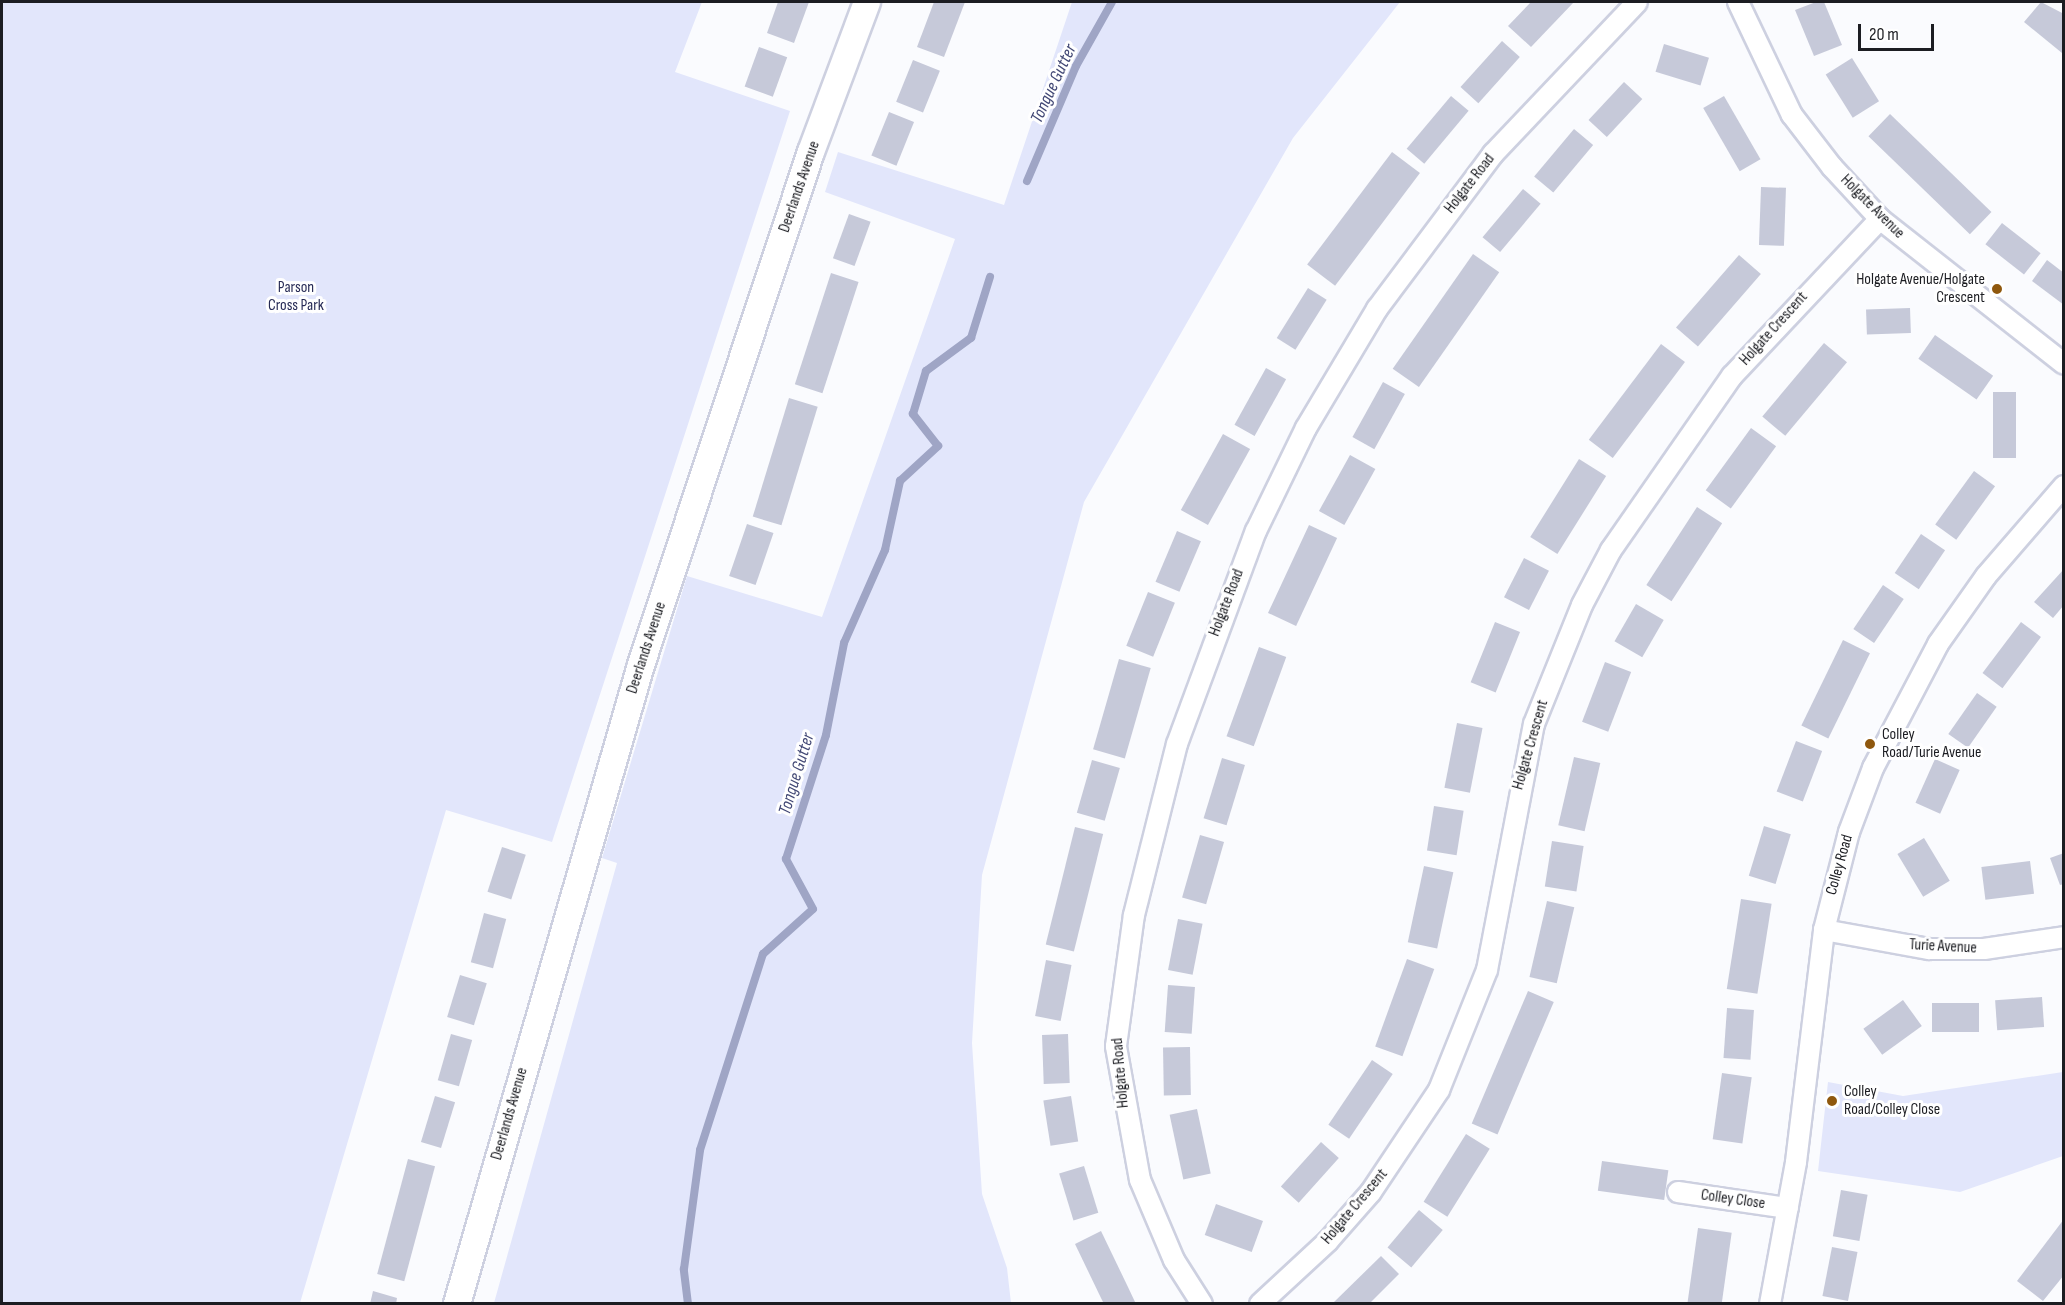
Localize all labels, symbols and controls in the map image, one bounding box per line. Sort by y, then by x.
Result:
scale bar [1861,12,1938,50]
text: 20 m [1869,24,1899,45]
water label: Tongue Gutter [1026,41,1082,127]
street label: Deerlands Avenue [775,139,825,235]
street label: Holgate Road [1441,150,1499,218]
street label: Holgate Avenue [1836,171,1908,243]
place label: Holgate Avenue/Holgate Crescent [1856,270,1985,308]
park label: Parson Cross Park [268,278,324,316]
marker: Holgate Avenue/Holgate Crescent [1990,282,2004,296]
street label: Holgate Crescent [1736,288,1812,370]
street label: Holgate Road [1205,567,1249,639]
street label: Deerlands Avenue [623,600,671,696]
street label: Holgate Crescent [1509,698,1553,792]
place label: Colley Road/Turie Avenue [1882,725,1981,763]
water label: Tongue Gutter [774,731,820,817]
marker: Colley Road/Turie Avenue [1863,737,1877,751]
street label: Colley Road [1822,833,1858,897]
street label: Turie Avenue [1909,936,1977,958]
street label: Holgate Road [1108,1037,1134,1109]
street label: Deerlands Avenue [488,1066,532,1162]
place label: Colley Road/Colley Close [1844,1082,1940,1120]
marker: Colley Road/Colley Close [1825,1094,1839,1108]
street label: Holgate Crescent [1318,1165,1392,1249]
street label: Colley Close [1700,1186,1766,1214]

